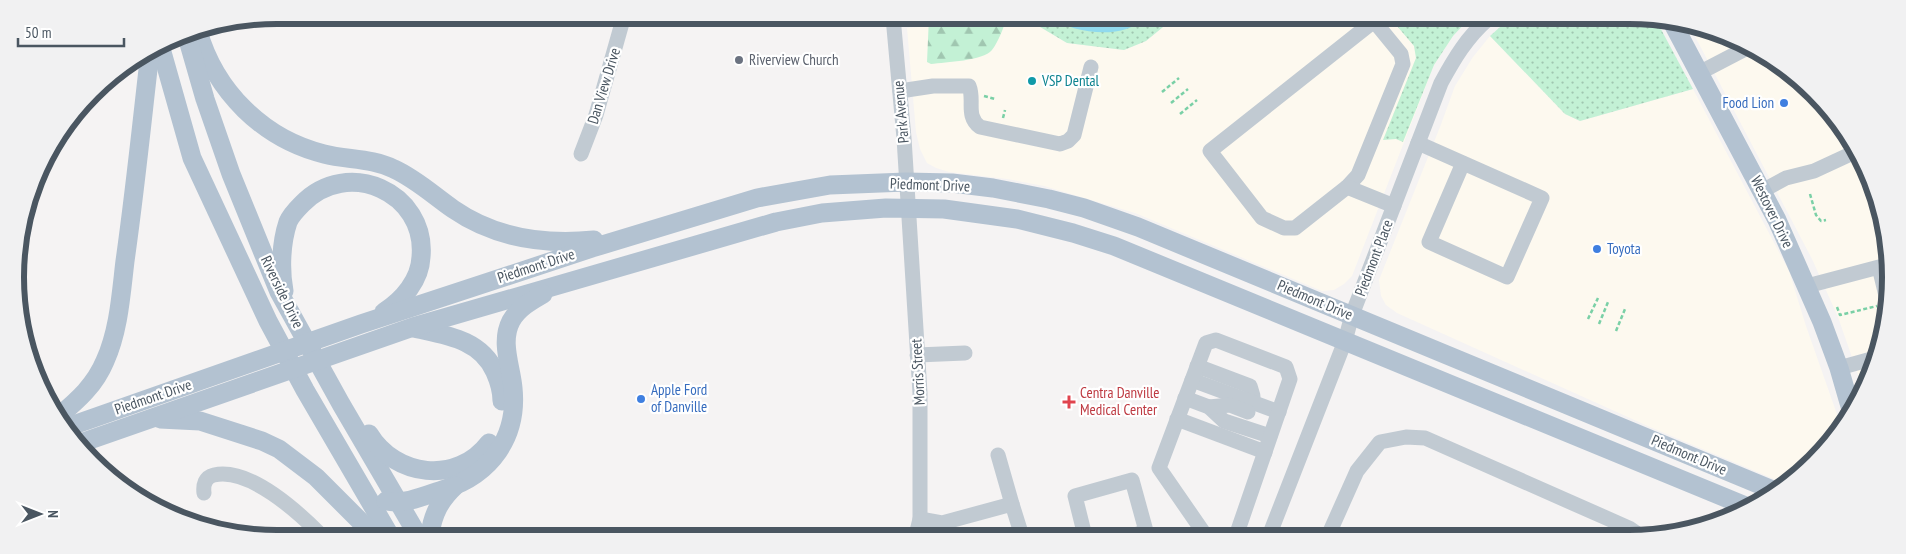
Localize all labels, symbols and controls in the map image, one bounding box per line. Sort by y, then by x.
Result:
scale bar [18,15,124,47]
text: 50 m [25,23,51,42]
street label: Dan View Drive [583,46,624,126]
place label: Riverview Church [749,50,839,69]
marker: Riverview Church [733,54,745,66]
place label: VSP Dental [1041,71,1100,90]
marker: VSP Dental [1026,75,1038,87]
street label: Park Avenue [888,80,913,144]
place label: Food Lion [1723,93,1774,112]
marker: Food Lion [1778,97,1790,109]
street label: Westover Drive [1747,173,1798,251]
street label: Piedmont Drive [890,174,970,195]
street label: Piedmont Place [1350,217,1397,299]
place label: Toyota [1607,239,1641,258]
marker: Toyota [1591,243,1603,255]
street label: Piedmont Drive [495,244,577,287]
street label: Riverside Drive [257,253,308,331]
street label: Piedmont Drive [1275,275,1356,324]
street label: Morris Street [906,338,929,406]
street label: Piedmont Drive [112,375,194,419]
place label: Apple Ford of Danville [651,380,707,416]
place label: Centra Danville Medical Center [1080,383,1159,419]
marker: Apple Ford of Danville [635,393,647,405]
marker: Centra Danville Medical Center [1062,395,1076,409]
street label: Piedmont Drive [1649,430,1730,479]
north arrow [15,489,65,539]
text: N [44,510,62,518]

